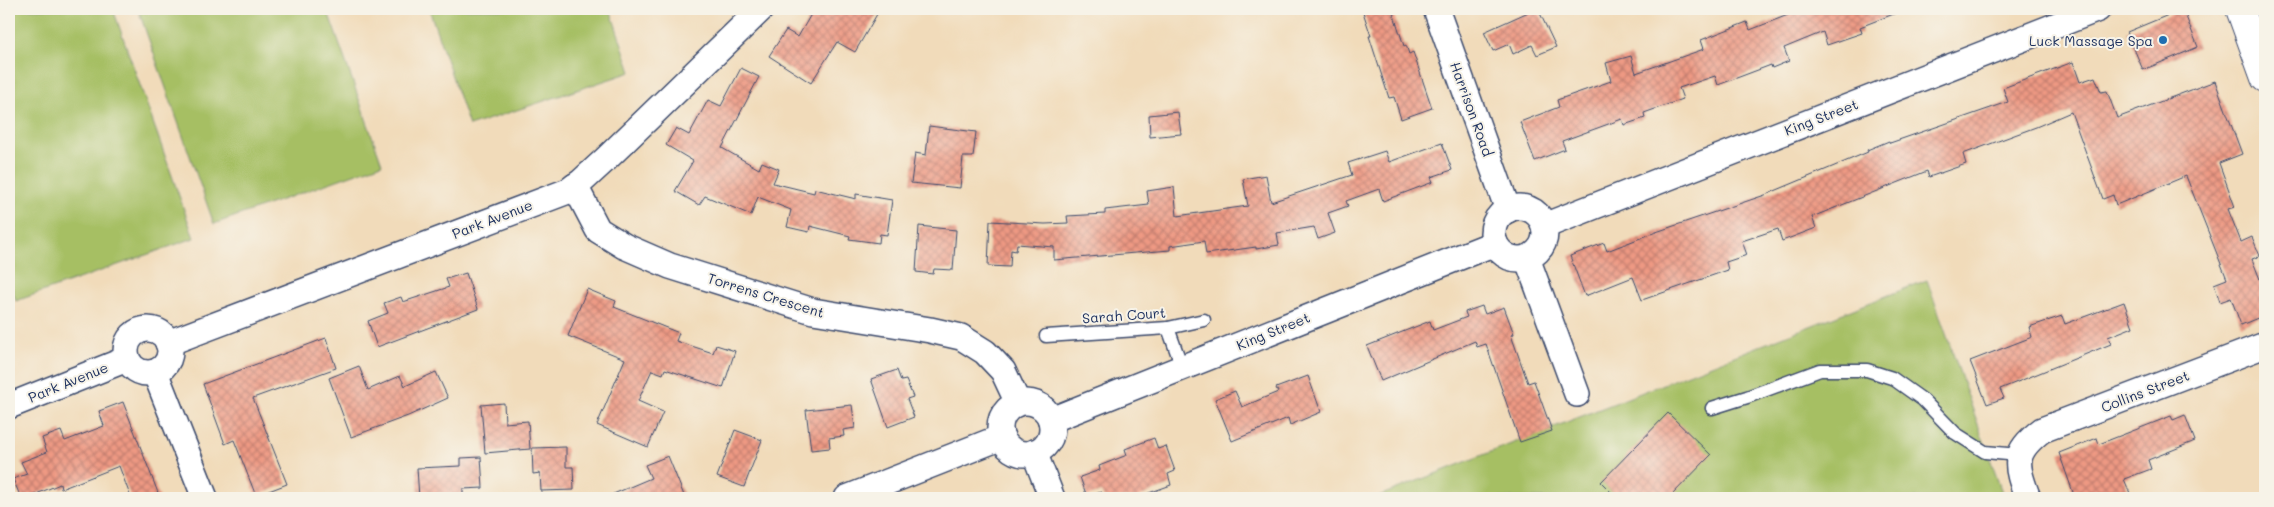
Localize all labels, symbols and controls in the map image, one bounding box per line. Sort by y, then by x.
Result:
place label: Luck Massage Spa [2029,31,2153,50]
marker: Luck Massage Spa [2157,34,2169,46]
street label: Harrison Road [1446,59,1498,159]
street label: King Street [1781,94,1861,140]
street label: Park Avenue [449,195,535,243]
street label: Torrens Crescent [705,268,827,322]
street label: Sarah Court [1082,303,1166,327]
street label: King Street [1233,308,1313,354]
street label: Park Avenue [25,357,111,407]
street label: Collins Street [2098,365,2192,417]

